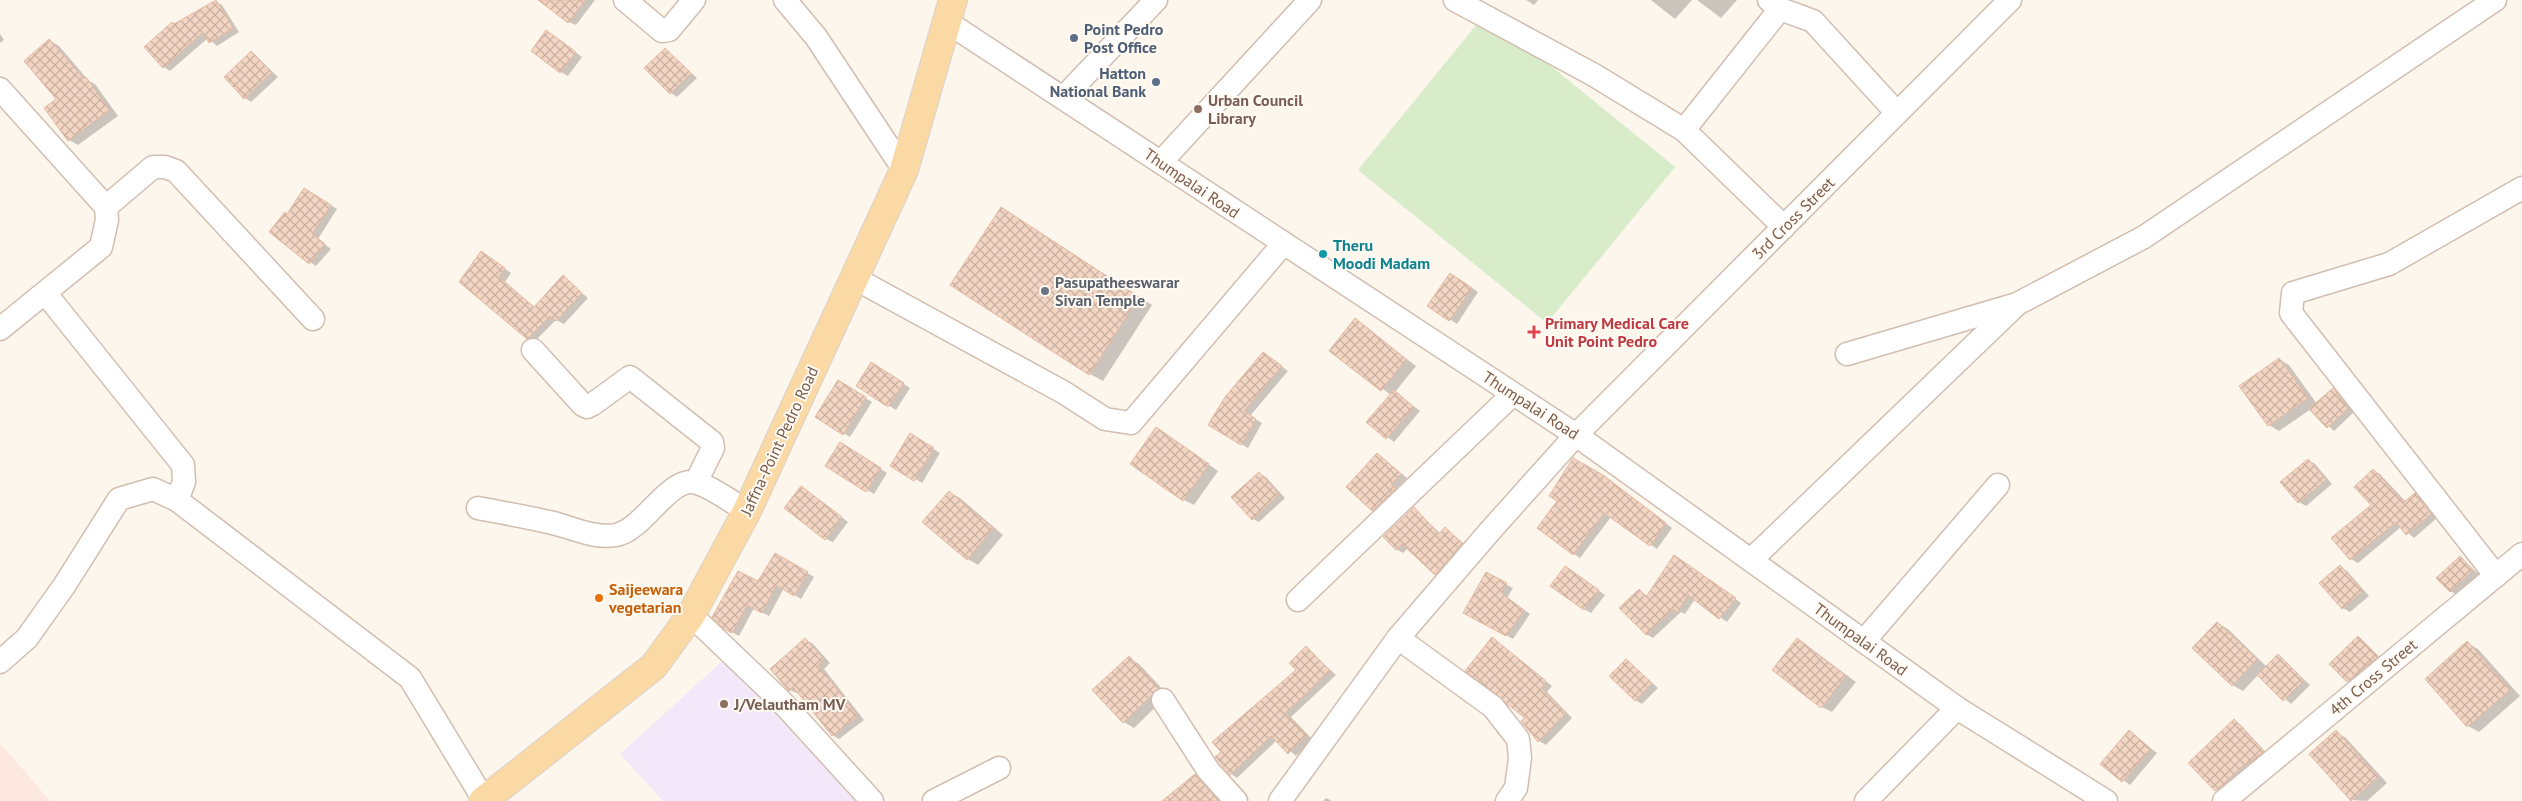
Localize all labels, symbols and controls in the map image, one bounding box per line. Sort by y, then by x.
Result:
place label: Point Pedro Post Office [1084,19,1164,57]
marker: Point Pedro Post Office [1068,32,1080,44]
place label: Hatton National Bank [1050,63,1146,101]
marker: Hatton National Bank [1150,76,1162,88]
place label: Urban Council Library [1208,90,1303,128]
marker: Urban Council Library [1192,103,1204,115]
street label: Thumpalai Road [1140,144,1244,222]
street label: 3rd Cross Street [1748,172,1839,263]
place label: Theru Moodi Madam [1333,235,1430,273]
marker: Theru Moodi Madam [1317,248,1329,260]
place label: Pasupatheeswarar Sivan Temple [1055,272,1180,310]
marker: Pasupatheeswarar Sivan Temple [1039,285,1051,297]
place label: Primary Medical Care Unit Point Pedro [1545,313,1689,351]
marker: Primary Medical Care Unit Point Pedro [1527,325,1541,339]
street label: Jaffna-Point Pedro Road [735,363,822,520]
street label: Thumpalai Road [1479,366,1583,444]
place label: Saijeewara vegetarian [608,579,683,617]
marker: Saijeewara vegetarian [593,592,605,604]
street label: Thumpalai Road [1810,598,1912,680]
street label: 4th Cross Street [2325,634,2421,720]
place label: J/Velautham MV [733,694,846,714]
marker: J/Velautham MV [718,698,730,710]

